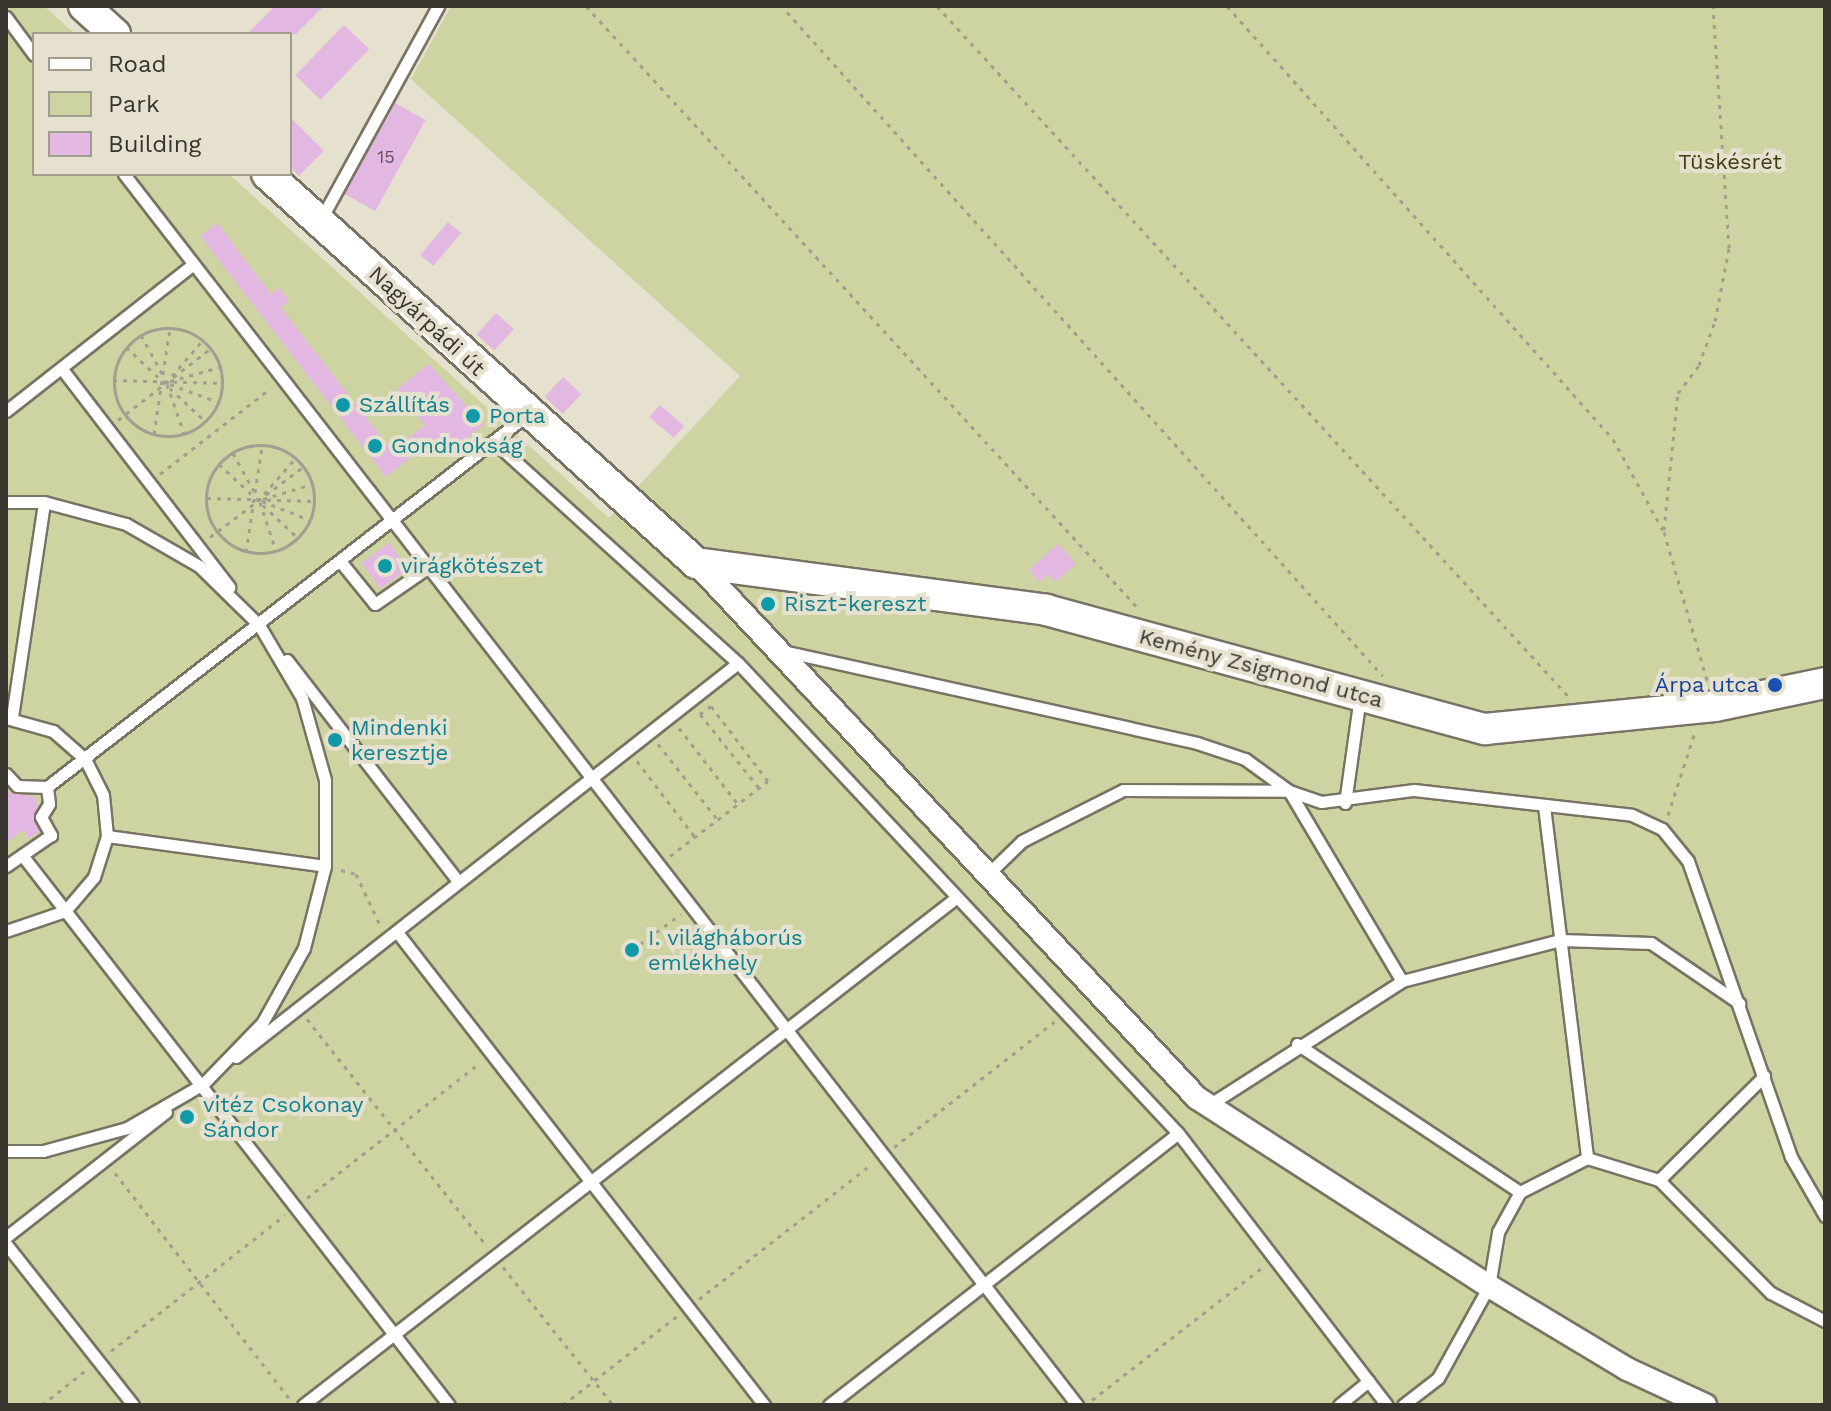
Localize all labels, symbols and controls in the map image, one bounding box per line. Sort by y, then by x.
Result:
legend [32,32,292,176]
text: Road [108,50,167,78]
text: Park [108,90,160,118]
text: Building [108,130,201,158]
house number: 15 [377,146,395,168]
park label: Tüskésrét [1678,149,1782,175]
street label: Nagyárpádi út [364,261,490,381]
place label: Szállítás [359,392,450,418]
marker: Szállítás [334,396,352,414]
place label: Porta [489,403,545,429]
marker: Porta [464,407,482,425]
place label: Gondnokság [391,433,522,459]
marker: Gondnokság [366,437,384,455]
place label: virágkötészet [401,553,543,579]
marker: virágkötészet [376,557,394,575]
place label: Riszt-kereszt [784,591,927,617]
marker: Riszt-kereszt [759,595,777,613]
street label: Kemény Zsigmond utca [1136,623,1386,713]
place label: Árpa utca [1654,672,1759,698]
marker: Árpa utca [1766,676,1784,694]
place label: Mindenki keresztje [351,714,448,766]
marker: Mindenki keresztje [326,731,344,749]
place label: I. világháborús emlékhely [648,924,803,976]
marker: I. világháborús emlékhely [623,941,641,959]
place label: vitéz Csokonay Sándor [203,1091,363,1142]
marker: vitéz Csokonay Sándor [178,1108,196,1126]

